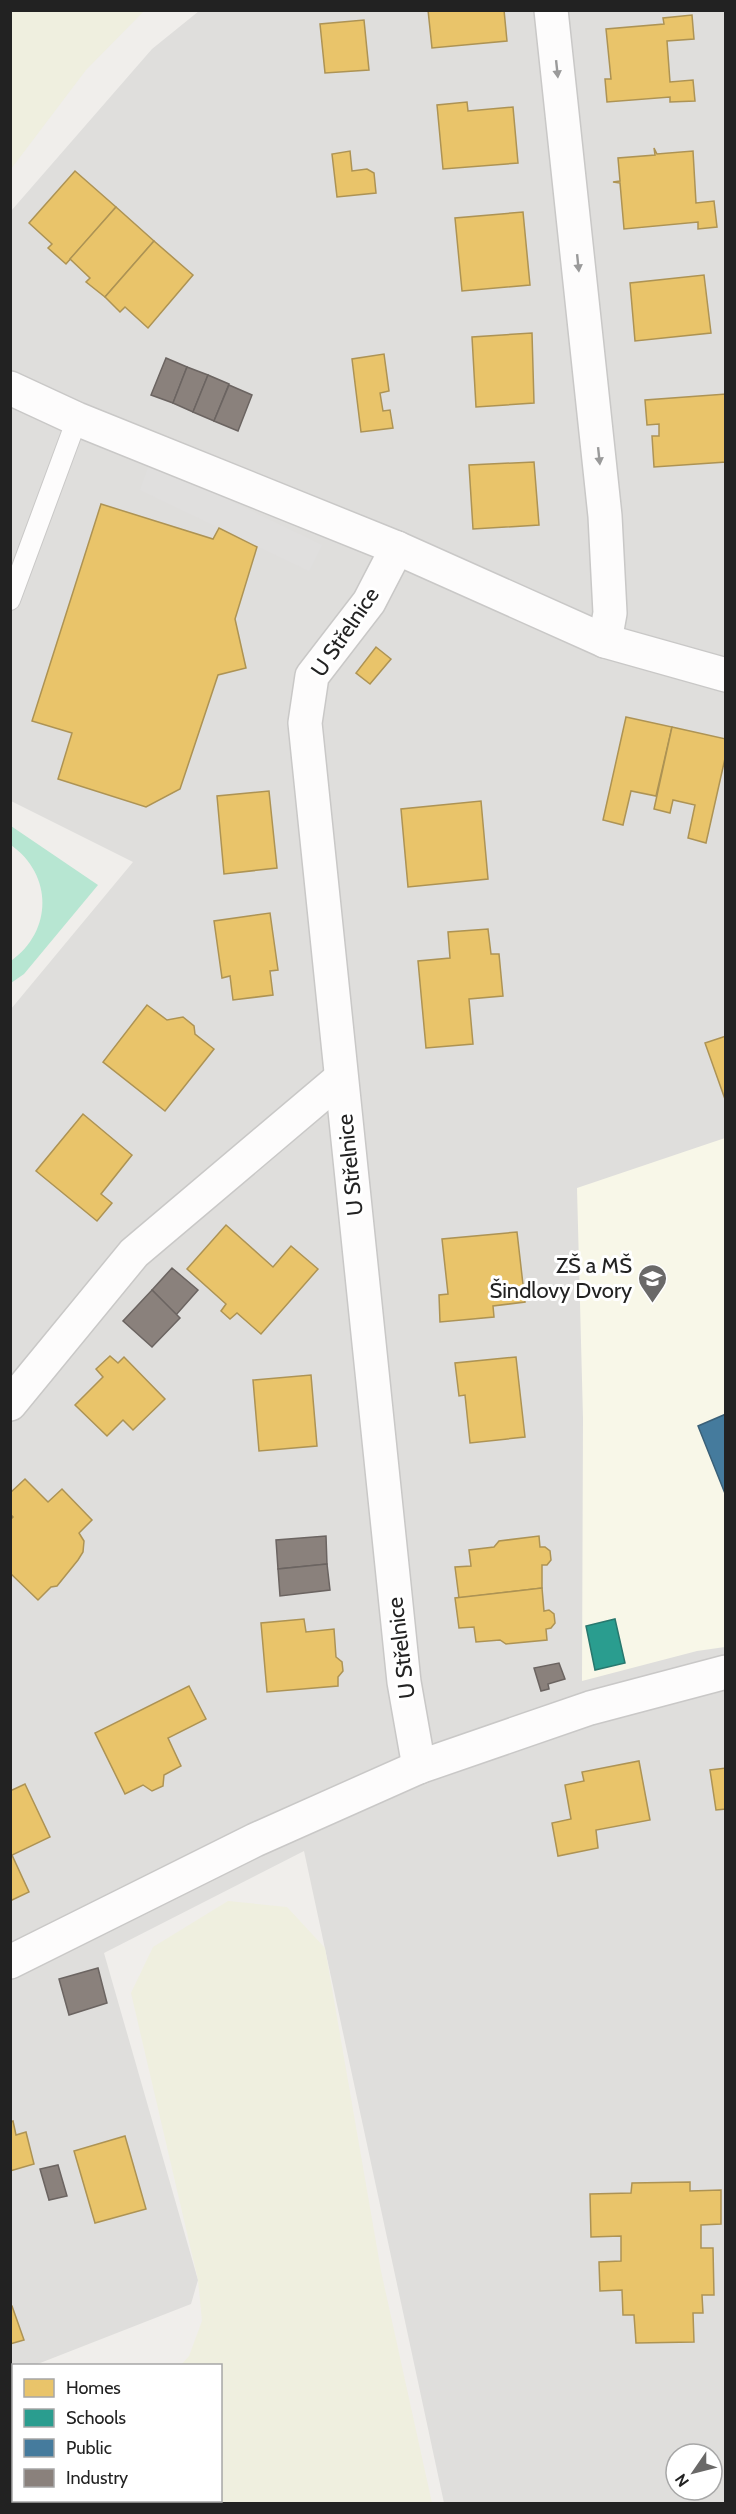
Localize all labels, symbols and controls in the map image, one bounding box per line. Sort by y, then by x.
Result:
one-way arrow [552,59,562,78]
one-way arrow [573,253,583,272]
one-way arrow [594,447,603,466]
street label: U Střelnice [305,582,385,682]
street label: U Střelnice [331,1113,369,1217]
place label: ZŠ a MŠ Šindlovy Dvory [489,1252,632,1304]
school or university icon: ZŠ a MŠ Šindlovy Dvory [637,1262,669,1304]
street label: U Střelnice [381,1596,421,1700]
legend [12,2364,222,2502]
text: Homes [66,2377,121,2399]
text: Schools [66,2407,126,2429]
text: Public [66,2437,112,2459]
north arrow [664,2442,724,2502]
text: Industry [66,2467,128,2489]
text: N [671,2470,693,2490]

